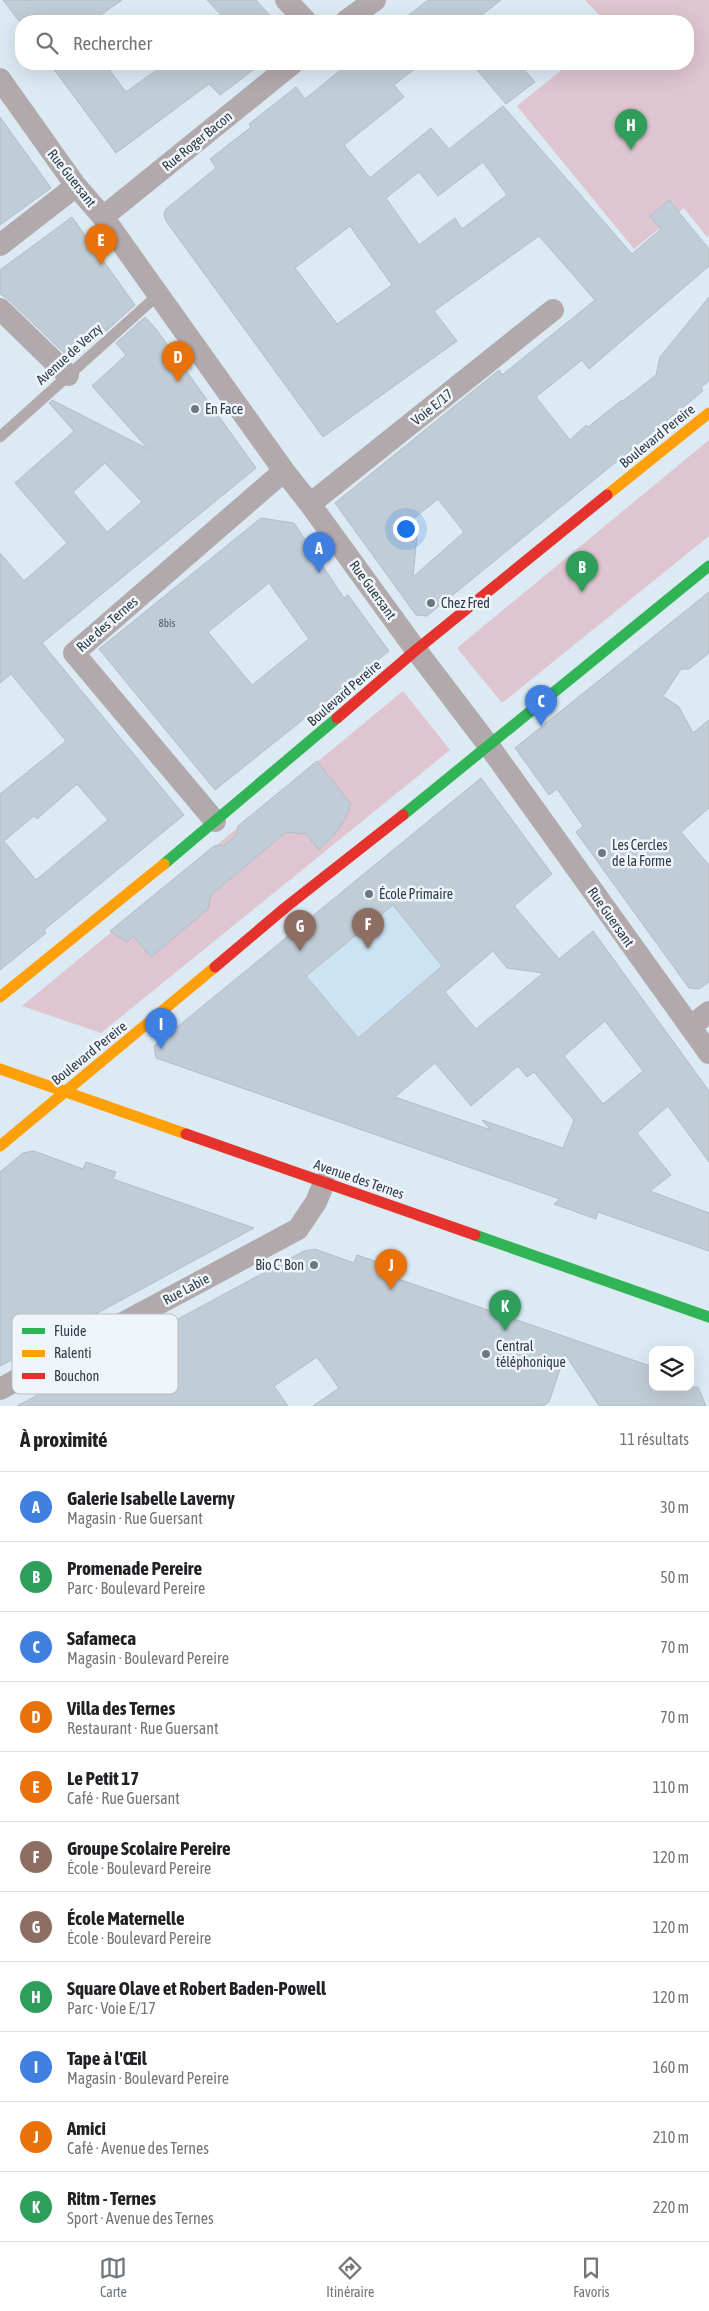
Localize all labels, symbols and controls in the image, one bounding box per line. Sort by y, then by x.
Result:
search box [15,15,694,70]
icon: search [33,29,61,57]
text: Rechercher [73,32,152,54]
street label: Rue Roger Bacon [159,108,235,174]
pin: H [615,109,647,150]
street label: Rue Guersant [44,146,100,210]
pin: E [85,224,117,265]
street label: Avenue de Verzy [33,320,105,388]
pin: D [162,341,194,382]
street label: Voie E/17 [408,386,456,428]
place label: En Face [205,401,243,417]
street label: Boulevard Pereire [616,401,698,471]
marker: En Face [189,403,201,415]
your location [393,516,419,542]
pin: A [303,532,335,573]
pin: B [566,551,598,592]
street label: Rue Guersant [346,557,400,623]
street label: Rue des Ternes [73,593,141,655]
place label: Chez Fred [441,595,490,611]
marker: Chez Fred [425,597,437,609]
house number: 8bis [159,617,176,629]
street label: Boulevard Pereire [304,657,384,729]
pin: C [525,685,557,726]
place label: Les Cercles de la Forme [612,837,672,869]
marker: Les Cercles de la Forme [596,847,608,859]
street label: Rue Guersant [585,884,637,950]
place label: École Primaire [379,886,453,902]
marker: École Primaire [363,888,375,900]
pin: F [352,908,384,949]
pin: G [284,910,316,951]
pin: I [145,1008,177,1049]
street label: Boulevard Pereire [48,1018,130,1088]
street label: Avenue des Ternes [312,1156,406,1202]
pin: J [375,1249,407,1290]
place label: Bio C' Bon [255,1257,304,1273]
marker: Bio C' Bon [308,1259,320,1271]
street label: Rue Labie [160,1270,212,1308]
pin: K [489,1290,521,1331]
legend [12,1314,178,1394]
text: Fluide [54,1323,86,1339]
place label: Central téléphonique [496,1338,566,1370]
text: Ralenti [54,1345,91,1361]
map controls [649,1346,694,1391]
button: layers [649,1346,694,1391]
marker: Central téléphonique [480,1348,492,1360]
text: Bouchon [54,1368,99,1384]
text: À proximité [20,1427,108,1451]
text: 11 résultats [620,1430,689,1448]
text: Galerie Isabelle Laverny [67,1487,235,1509]
text: A [32,1498,40,1516]
text: 30 m [660,1498,689,1516]
text: Magasin · Rue Guersant [67,1509,203,1527]
text: Promenade Pereire [67,1557,202,1579]
text: B [32,1568,40,1586]
text: 50 m [660,1568,689,1586]
text: Parc · Boulevard Pereire [67,1579,205,1597]
text: Safameca [67,1627,136,1649]
text: C [32,1638,40,1656]
text: 70 m [660,1638,689,1656]
text: Magasin · Boulevard Pereire [67,1649,229,1667]
text: Villa des Ternes [67,1697,175,1719]
text: D [32,1708,40,1726]
text: 70 m [660,1708,689,1726]
text: Restaurant · Rue Guersant [67,1719,219,1737]
text: Le Petit 17 [67,1767,139,1789]
text: E [33,1778,39,1796]
text: 110 m [653,1778,689,1796]
text: Café · Rue Guersant [67,1789,180,1807]
text: Groupe Scolaire Pereire [67,1837,231,1859]
text: F [33,1848,39,1866]
text: 120 m [653,1848,689,1866]
text: École · Boulevard Pereire [67,1859,211,1877]
text: École Maternelle [67,1907,185,1929]
text: G [32,1918,40,1936]
text: 120 m [653,1918,689,1936]
text: École · Boulevard Pereire [67,1929,211,1947]
text: Square Olave et Robert Baden-Powell [67,1977,326,1999]
text: H [31,1988,41,2006]
text: 120 m [653,1988,689,2006]
text: Parc · Voie E/17 [67,1999,156,2017]
text: Tape à l'Œil [67,2047,147,2069]
text: I [34,2058,38,2076]
text: 160 m [653,2058,689,2076]
text: Magasin · Boulevard Pereire [67,2069,229,2087]
text: Amici [67,2117,106,2139]
text: J [33,2128,39,2146]
text: 210 m [653,2128,689,2146]
text: Café · Avenue des Ternes [67,2139,209,2157]
text: Ritm - Ternes [67,2187,156,2209]
text: K [32,2198,40,2216]
text: 220 m [653,2198,689,2216]
text: Sport · Avenue des Ternes [67,2209,214,2227]
tab: Carte [99,2254,127,2300]
tab: Itinéraire [326,2254,374,2300]
tab: Favoris [573,2254,610,2300]

